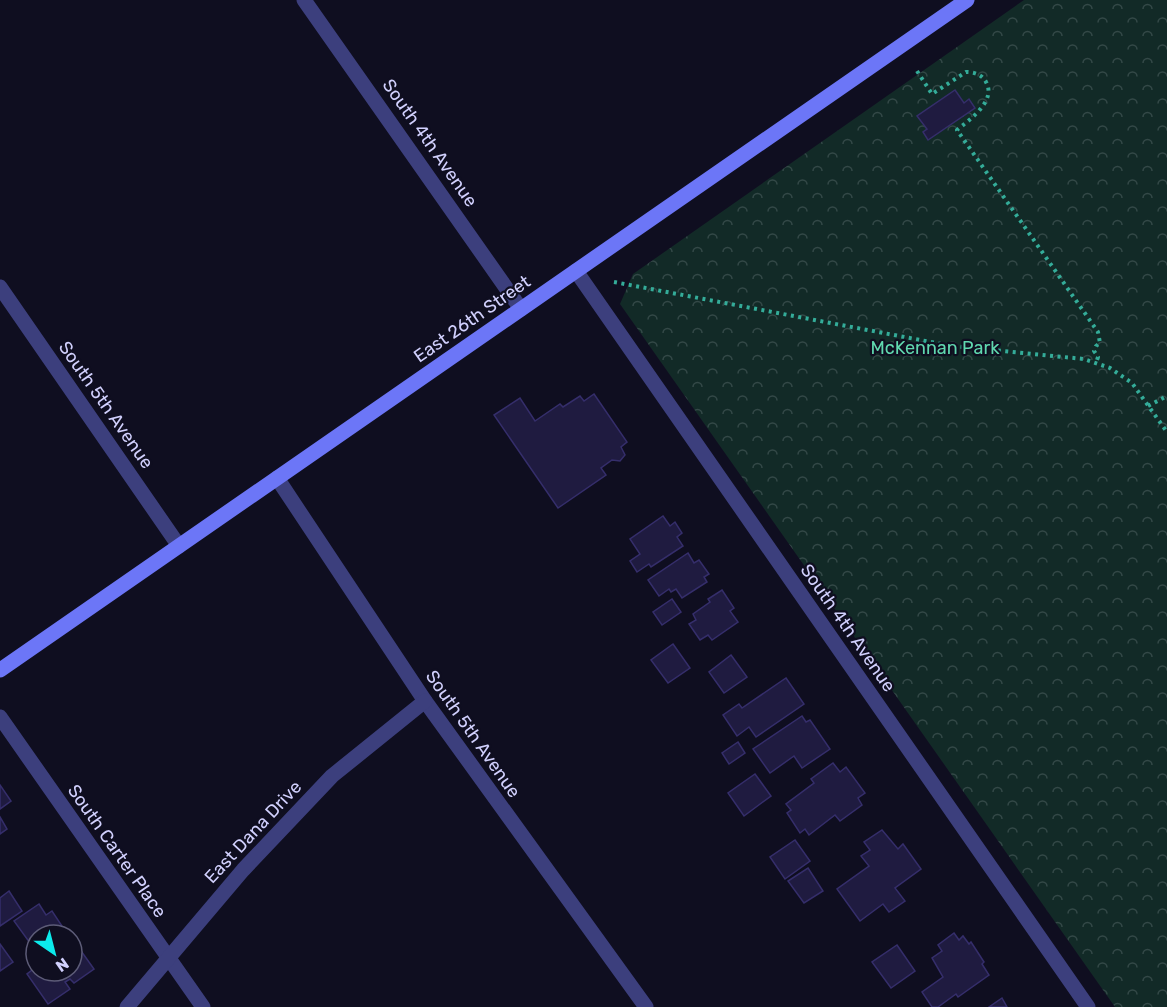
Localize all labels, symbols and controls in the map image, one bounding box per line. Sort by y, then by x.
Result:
street label: South 4th Avenue [378,75,482,211]
street label: East 26th Street [409,271,535,367]
street label: South 5th Avenue [54,337,158,473]
park label: McKennan Park [870,337,1000,359]
street label: South 4th Avenue [796,560,900,696]
street label: South 5th Avenue [421,666,525,802]
street label: East Dana Drive [200,776,306,888]
street label: South Carter Place [63,780,171,922]
north arrow [24,923,84,983]
text: N [52,954,72,976]

